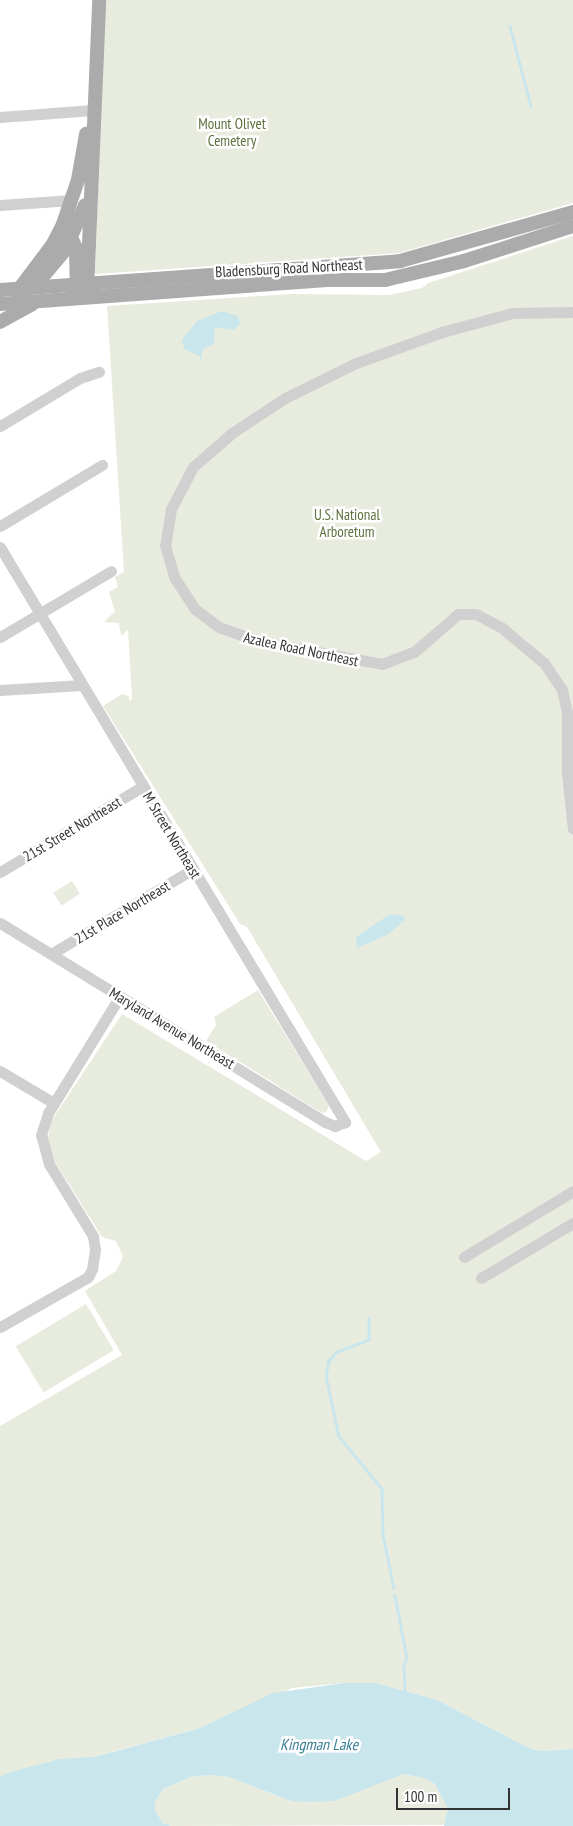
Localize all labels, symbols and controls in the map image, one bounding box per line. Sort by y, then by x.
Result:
park label: Mount Olivet Cemetery [198,114,266,149]
street label: Bladensburg Road Northeast [215,255,363,281]
park label: U.S. National Arboretum [314,505,380,540]
street label: Azalea Road Northeast [242,628,360,670]
street label: M Street Northeast [139,788,205,882]
street label: 21st Street Northeast [20,793,124,865]
street label: 21st Place Northeast [71,877,173,947]
street label: Maryland Avenue Northeast [106,983,238,1073]
water label: Kingman Lake [280,1734,358,1754]
scale bar [398,1778,512,1810]
text: 100 m [404,1787,437,1806]

